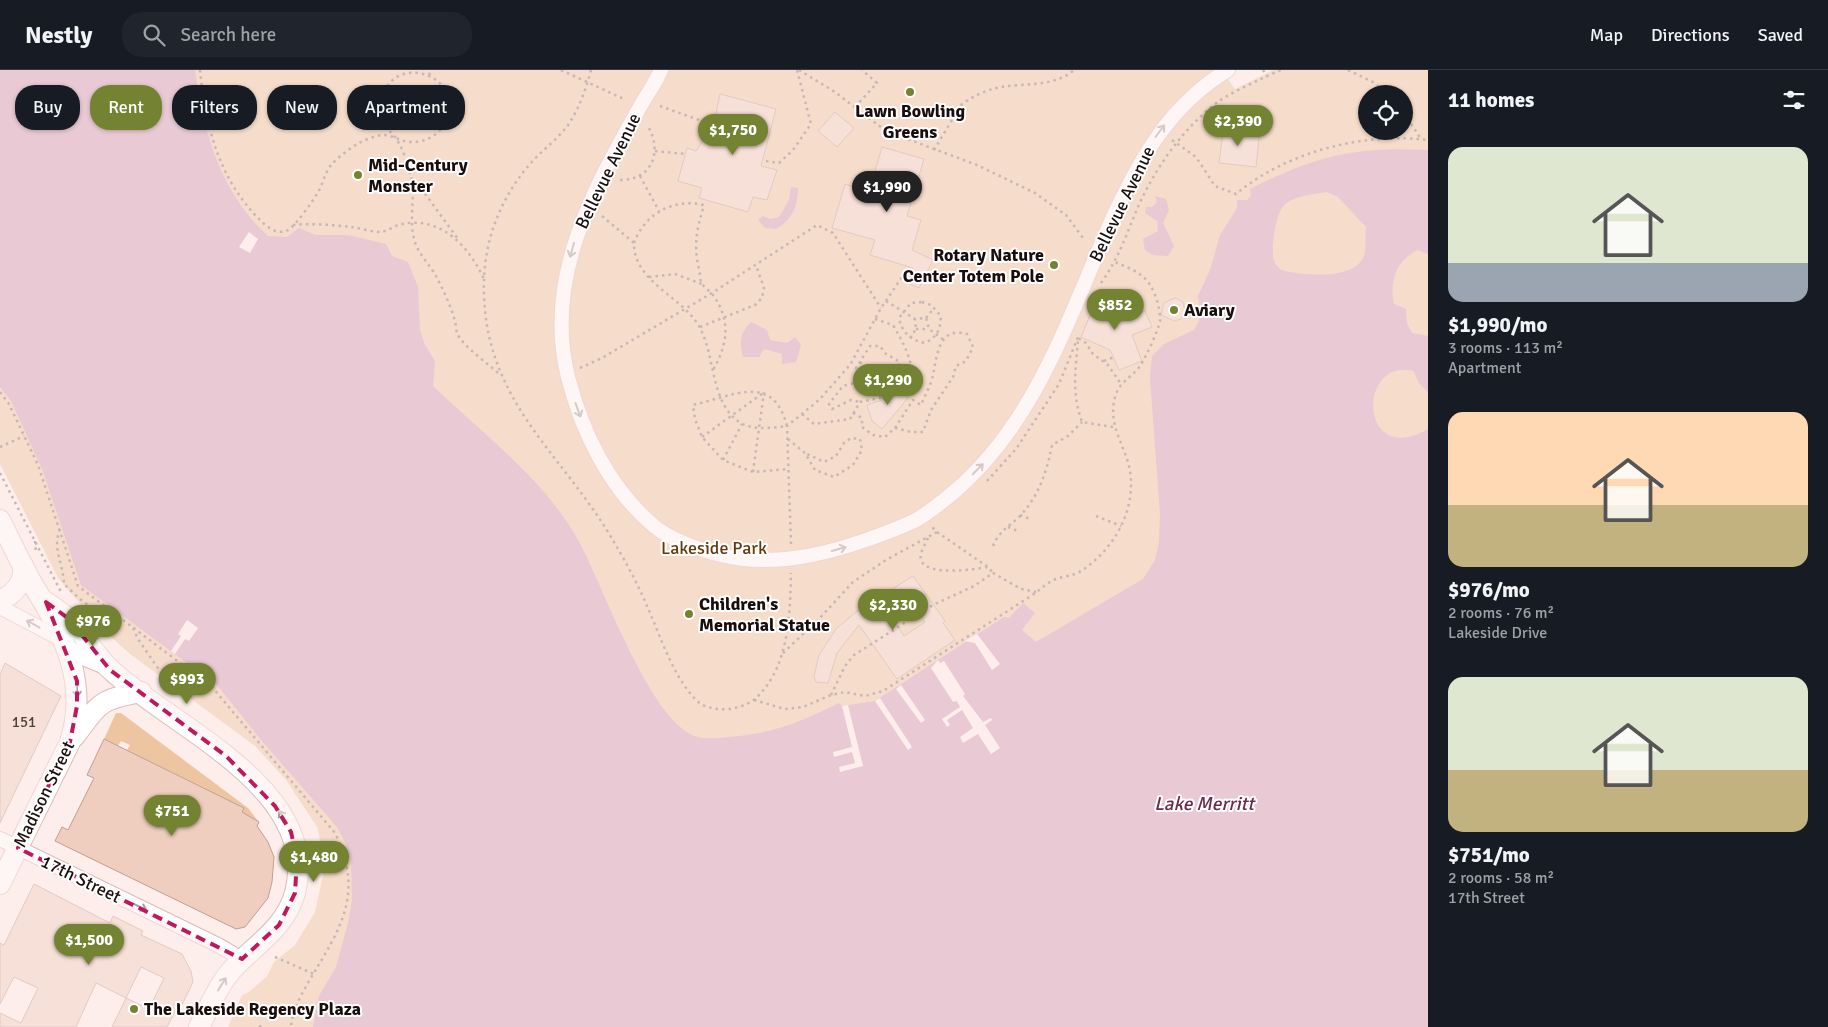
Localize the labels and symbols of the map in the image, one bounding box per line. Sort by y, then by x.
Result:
marker: Lawn Bowling Greens [904,86,916,98]
place label: Lawn Bowling Greens [855,100,965,143]
pin: $2,390 [1197,104,1279,147]
street label: Bellevue Avenue [570,109,646,233]
pin: $1,750 [692,114,774,156]
one-way arrow [1154,125,1165,138]
street label: Bellevue Avenue [1084,142,1160,266]
place label: Mid-Century Monster [368,154,468,197]
marker: Mid-Century Monster [352,169,364,181]
pin: $1,990 [846,170,928,213]
one-way arrow [567,242,576,258]
place label: Rotary Nature Center Totem Pole [903,244,1044,287]
marker: Rotary Nature Center Totem Pole [1048,259,1060,271]
pin: $852 [1085,288,1145,331]
place label: Aviary [1184,299,1235,321]
marker: Aviary [1168,304,1180,316]
pin: $1,290 [847,364,929,406]
one-way arrow [574,402,583,417]
one-way arrow [971,464,983,476]
park label: Lakeside Park [661,537,767,559]
one-way arrow [830,543,846,553]
pin: $2,330 [852,588,934,631]
place label: Children's Memorial Statue [699,593,830,636]
pin: $976 [63,604,123,647]
marker: Children's Memorial Statue [683,608,695,620]
one-way arrow [27,618,41,628]
pin: $993 [157,662,217,705]
one-way arrow [72,682,82,698]
house number: 151 [12,713,36,731]
street label: Madison Street [9,737,79,851]
water label: Lake Merritt [1154,792,1256,816]
pin: $751 [142,794,202,837]
one-way arrow [277,810,288,824]
pin: $1,480 [273,840,355,883]
street label: 17th Street [37,850,125,908]
one-way arrow [133,902,148,912]
pin: $1,500 [48,924,130,966]
one-way arrow [217,977,228,991]
place label: The Lakeside Regency Plaza [144,998,361,1020]
marker: The Lakeside Regency Plaza [128,1003,140,1015]

